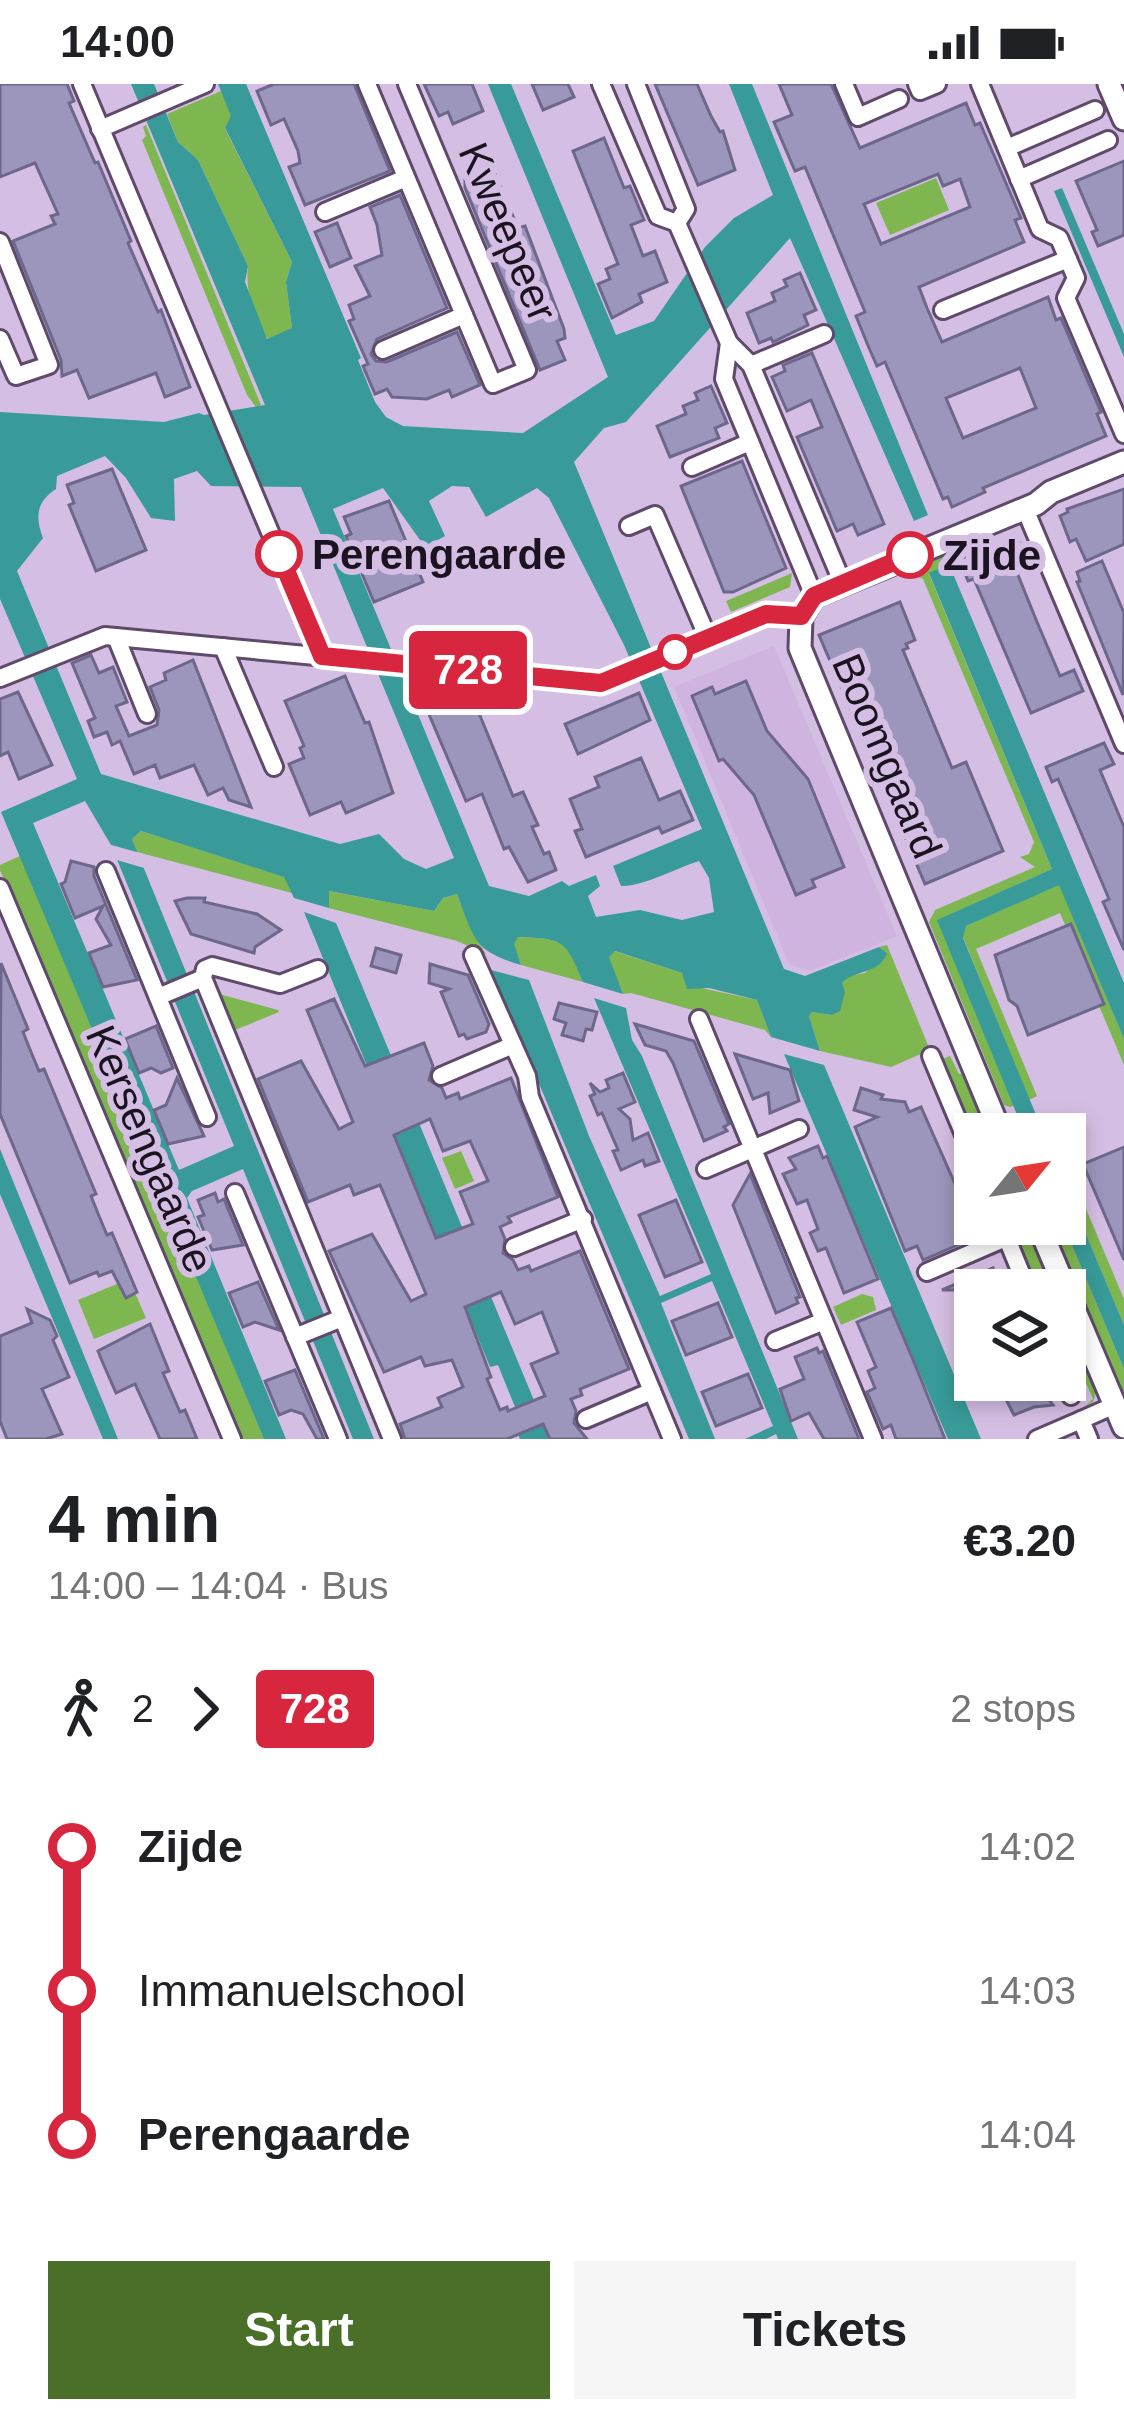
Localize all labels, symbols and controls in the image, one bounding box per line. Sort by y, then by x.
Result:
text: 14:00 [60,16,175,67]
street label: Kweepeer [449,136,567,328]
place label: Perengaarde [312,531,566,578]
marker: Perengaarde [257,532,301,576]
place label: Zijde [943,532,1041,579]
marker: Zijde [888,533,932,577]
line badge: 728 [399,631,537,709]
unlabelled marker [659,636,691,668]
text: 728 [433,646,503,693]
street label: Boomgaard [823,647,951,865]
street label: Kersengaarde [77,1018,223,1280]
north arrow [954,1113,1086,1245]
map controls [954,1113,1086,1401]
button: layers [954,1269,1086,1401]
text: 4 min [48,1482,220,1556]
text: €3.20 [963,1515,1076,1566]
text: 14:00 – 14:04 · Bus [48,1564,388,1607]
icon: walk [48,1676,114,1742]
icon: forward [172,1676,238,1742]
text: 728 [280,1685,350,1732]
text: 2 [132,1687,154,1730]
text: 2 stops [950,1687,1076,1730]
text: Zijde [138,1821,243,1872]
text: 14:02 [978,1825,1076,1868]
text: Immanuelschool [138,1965,466,2016]
text: 14:03 [978,1969,1076,2012]
text: Perengaarde [138,2109,411,2160]
text: 14:04 [978,2113,1076,2156]
button: Start [48,2261,550,2399]
button: Tickets [574,2261,1076,2399]

